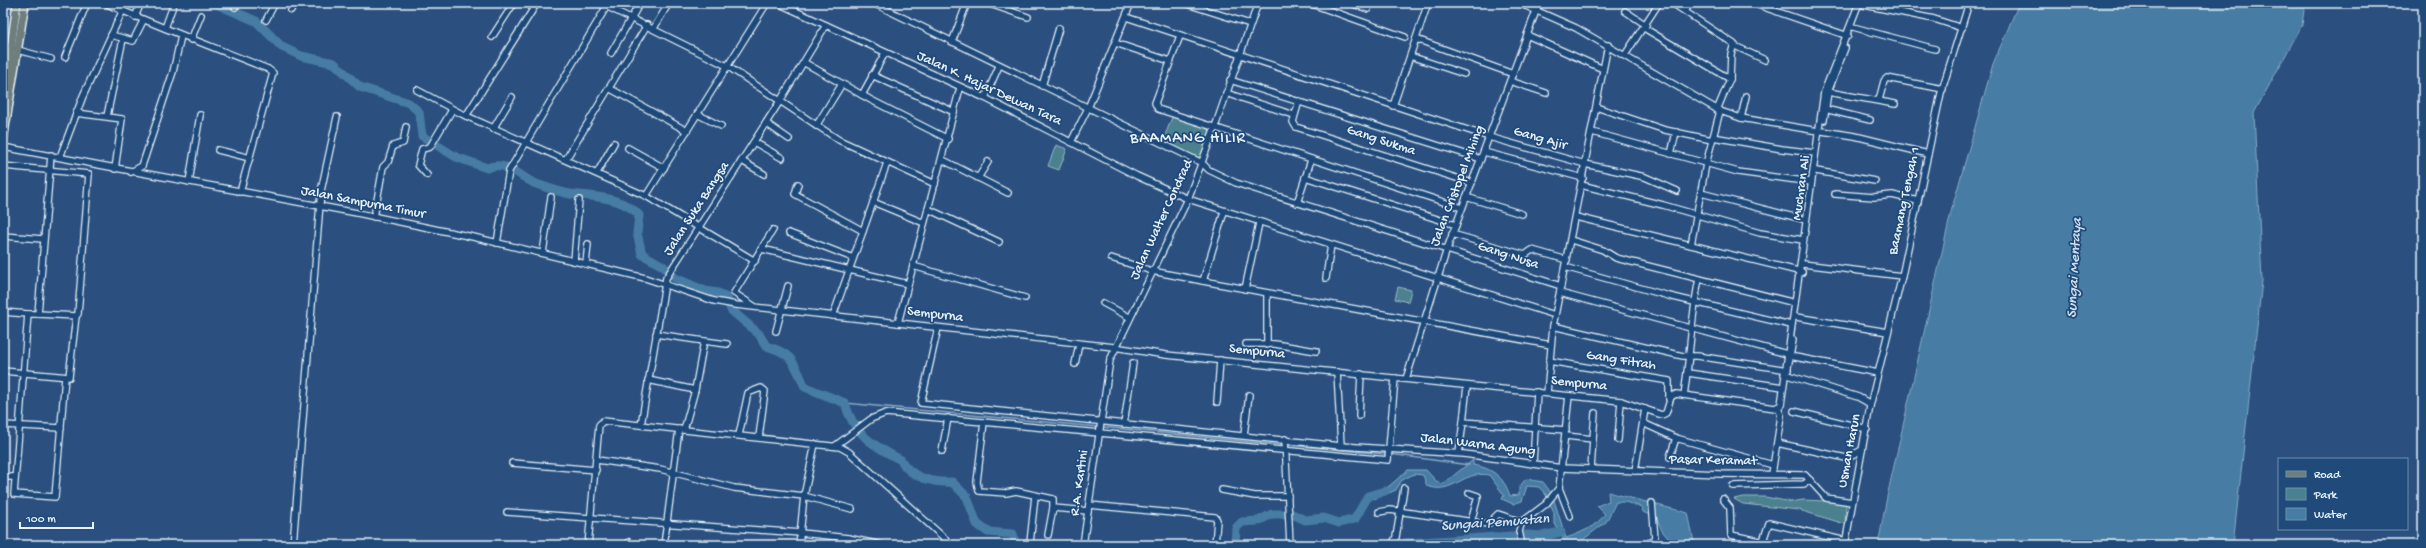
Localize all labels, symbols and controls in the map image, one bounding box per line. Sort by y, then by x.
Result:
street label: Jalan K. Hajar Dewan Tara [914,48,1065,131]
street label: Gang Sukma [1344,122,1419,161]
street label: Jalan Cristopel Mihing [1427,123,1489,249]
street label: Gang Ajir [1511,123,1570,155]
district label: BAAMANG HILIR [1129,130,1246,149]
street label: Baamang Tengah 1 [1885,146,1925,257]
street label: Muchran Ali [1789,154,1815,222]
street label: Jalan Walter Condrad [1127,156,1198,283]
street label: Jalan Suka Bangsa [660,158,734,259]
street label: Jalan Sampurna Timur [299,183,428,224]
water label: Sungai Mentaya [2063,216,2087,319]
street label: Gang Nusa [1475,238,1542,274]
street label: Sempurna [906,303,965,327]
street label: Sempurna [1228,341,1287,364]
street label: Gang Fitrah [1585,347,1658,375]
street label: Sempurna [1550,373,1609,396]
street label: Usman Harun [1835,412,1866,489]
street label: Jalan Warna Agung [1419,430,1537,460]
street label: R.A. Kartini [1067,449,1093,517]
street label: Pasar Keramat [1668,452,1758,470]
legend [2278,458,2408,530]
text: Road [2314,469,2341,483]
text: Park [2313,489,2339,503]
scale bar [20,504,93,530]
text: Water [2314,509,2348,523]
water label: Sungai Pemuatan [1440,510,1551,536]
text: 100 m [25,513,56,527]

